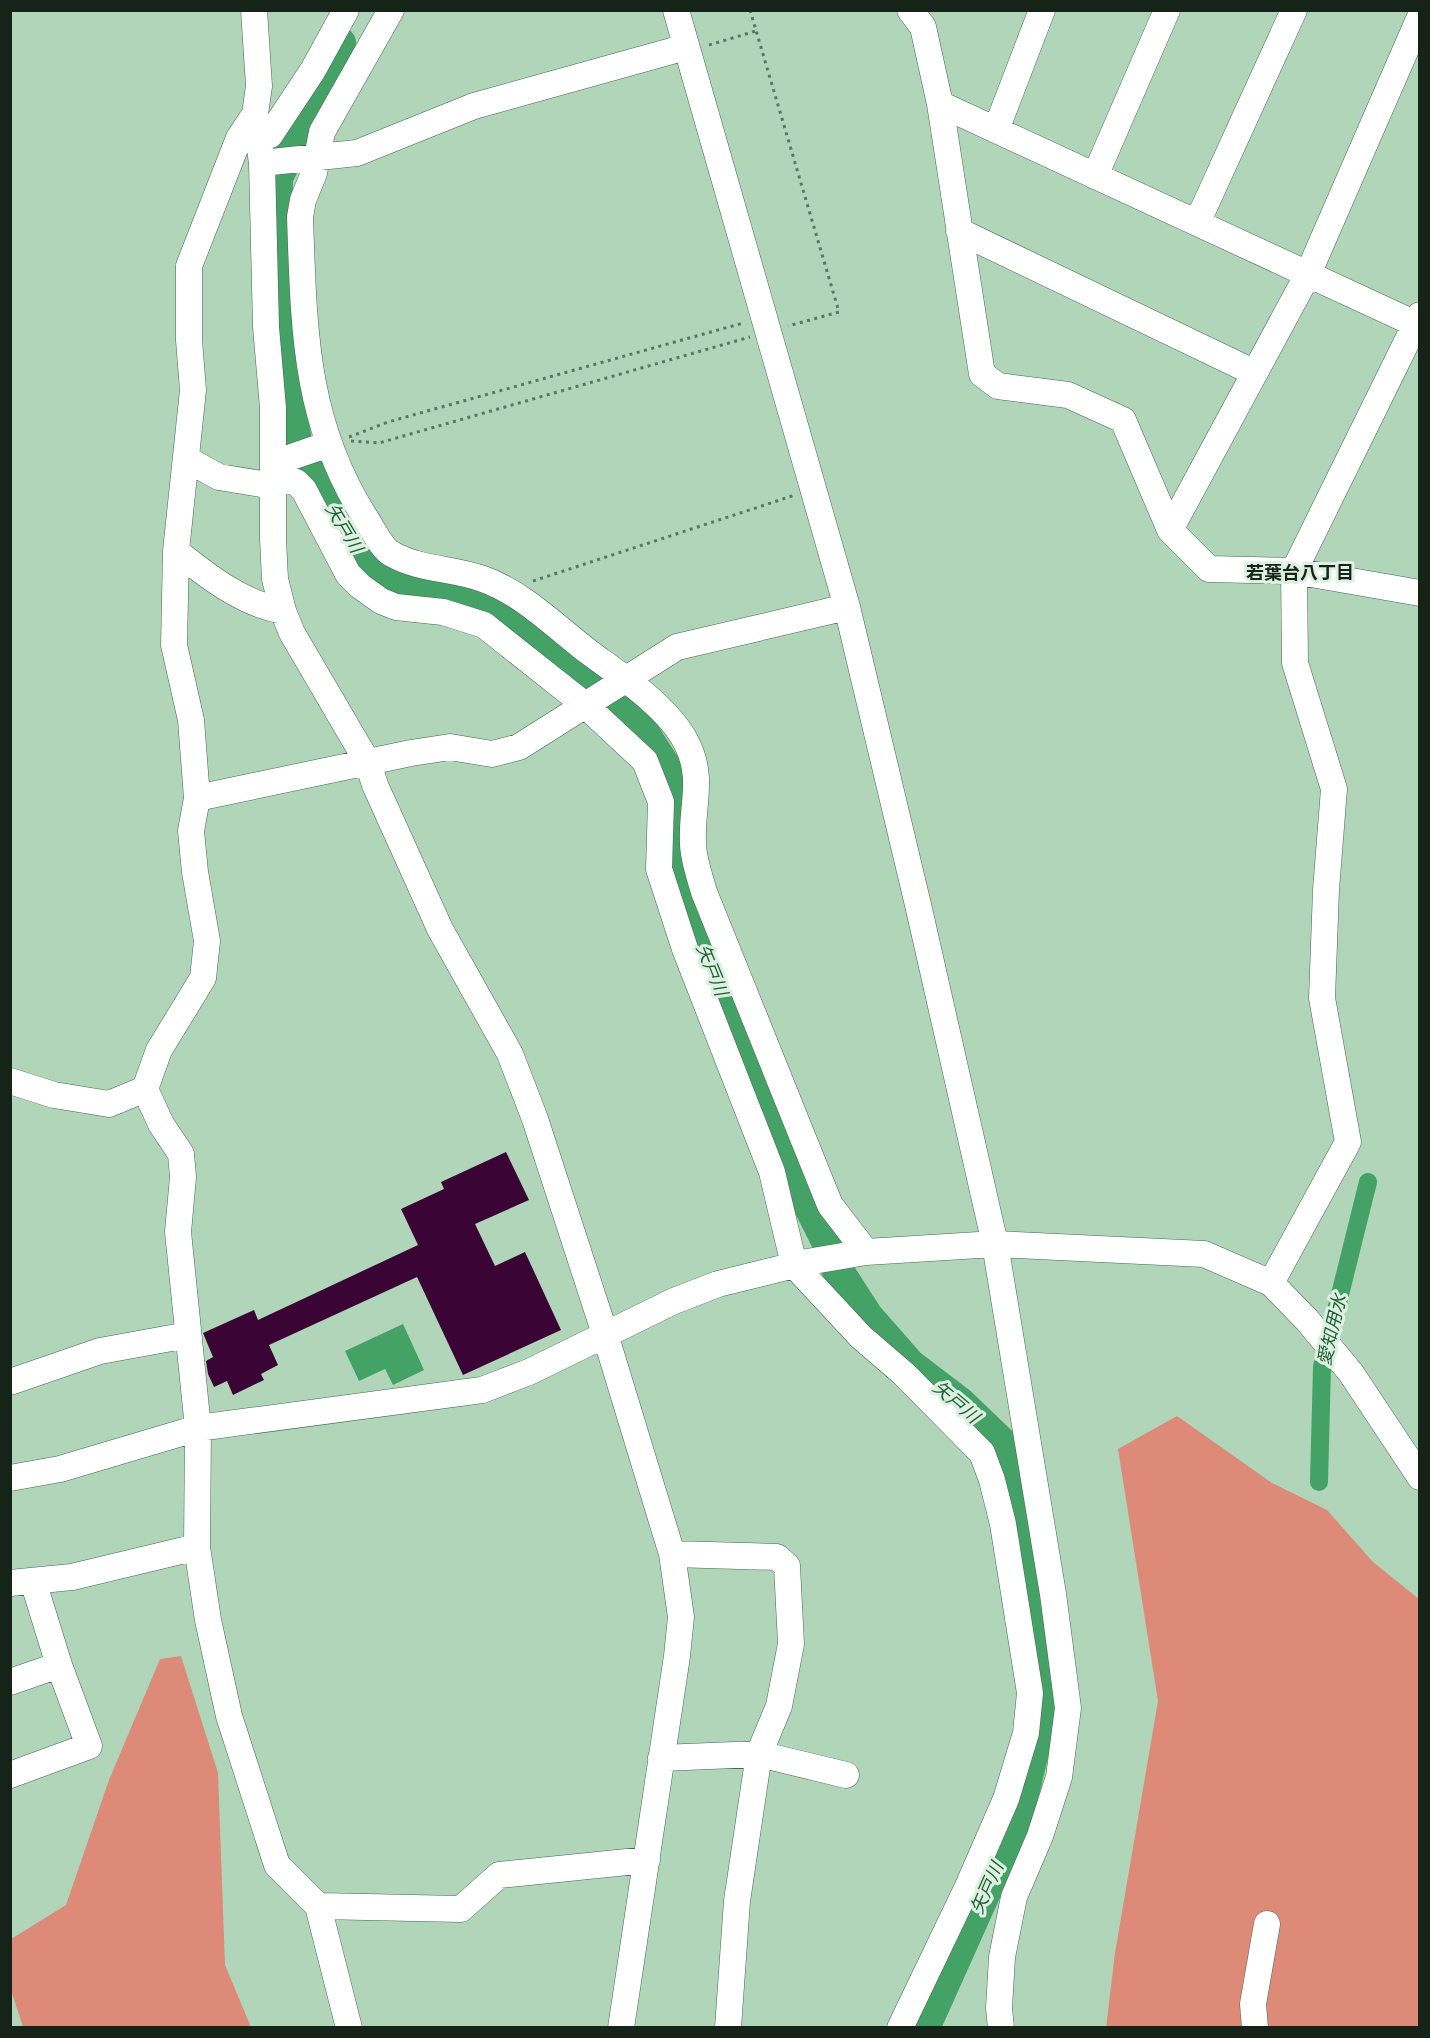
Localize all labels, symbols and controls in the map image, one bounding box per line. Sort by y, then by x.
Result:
water label: 矢戸川 [322,500,368,558]
district label: 若葉台八丁目 [1246,563,1354,583]
water label: 矢戸川 [693,941,732,1001]
water label: 愛知用水 [1314,1291,1350,1367]
water label: 矢戸川 [929,1377,985,1428]
water label: 矢戸川 [967,1857,1008,1917]

